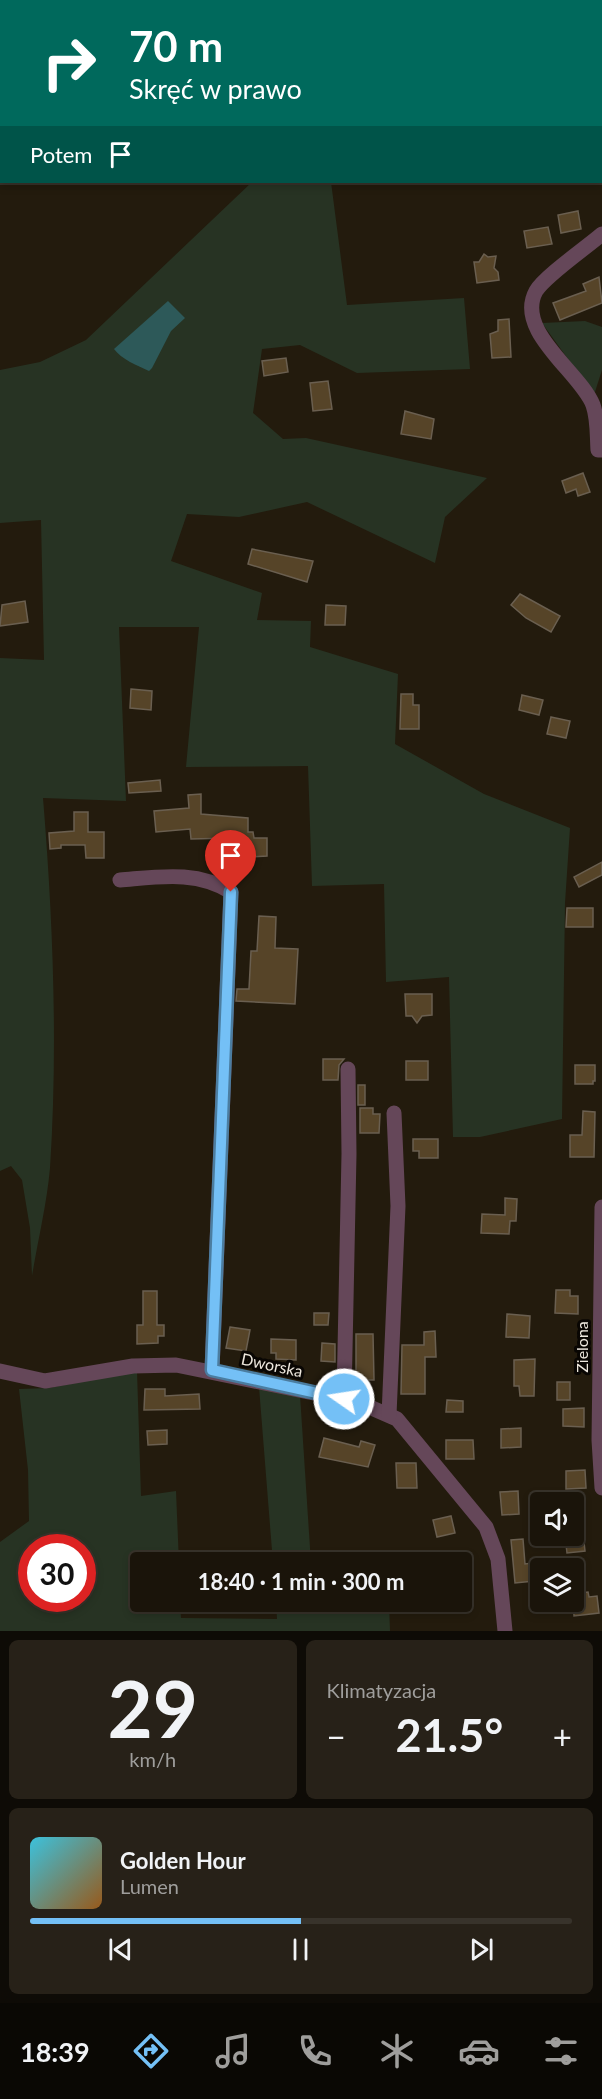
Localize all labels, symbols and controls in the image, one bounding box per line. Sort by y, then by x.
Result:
text: 70 m [129,21,223,71]
icon: right [30,24,108,102]
text: Skręć w prawo [129,72,302,105]
icon: arrive [104,138,137,171]
text: Potem [30,141,92,168]
pin [205,830,256,892]
icon: arrive [214,839,247,872]
street label: Zielona [572,1321,591,1373]
street label: Dworska [240,1349,305,1380]
position arrow [312,1367,376,1431]
map controls [530,1492,584,1612]
button: sound [530,1492,584,1546]
speed limit sign: 30 [18,1534,96,1612]
button: layers [530,1558,584,1612]
text: 18:40 · 1 min · 300 m [198,1568,404,1595]
text: 29 [108,1661,198,1755]
text: Klimatyzacja [327,1678,436,1702]
text: 21.5° [395,1708,503,1762]
text: − [327,1716,346,1756]
text: + [553,1716,572,1756]
text: km/h [129,1747,176,1771]
text: Golden Hour [120,1847,246,1874]
text: Lumen [120,1874,179,1898]
icon: previous [104,1933,137,1966]
icon: pause [284,1933,317,1966]
icon: next [465,1933,498,1966]
icon: directions [130,2030,172,2072]
icon: music [212,2030,254,2072]
icon: phone [294,2030,336,2072]
icon: climate [376,2030,418,2072]
icon: car [458,2030,500,2072]
icon: filters [540,2030,582,2072]
text: 18:39 [20,2035,90,2068]

